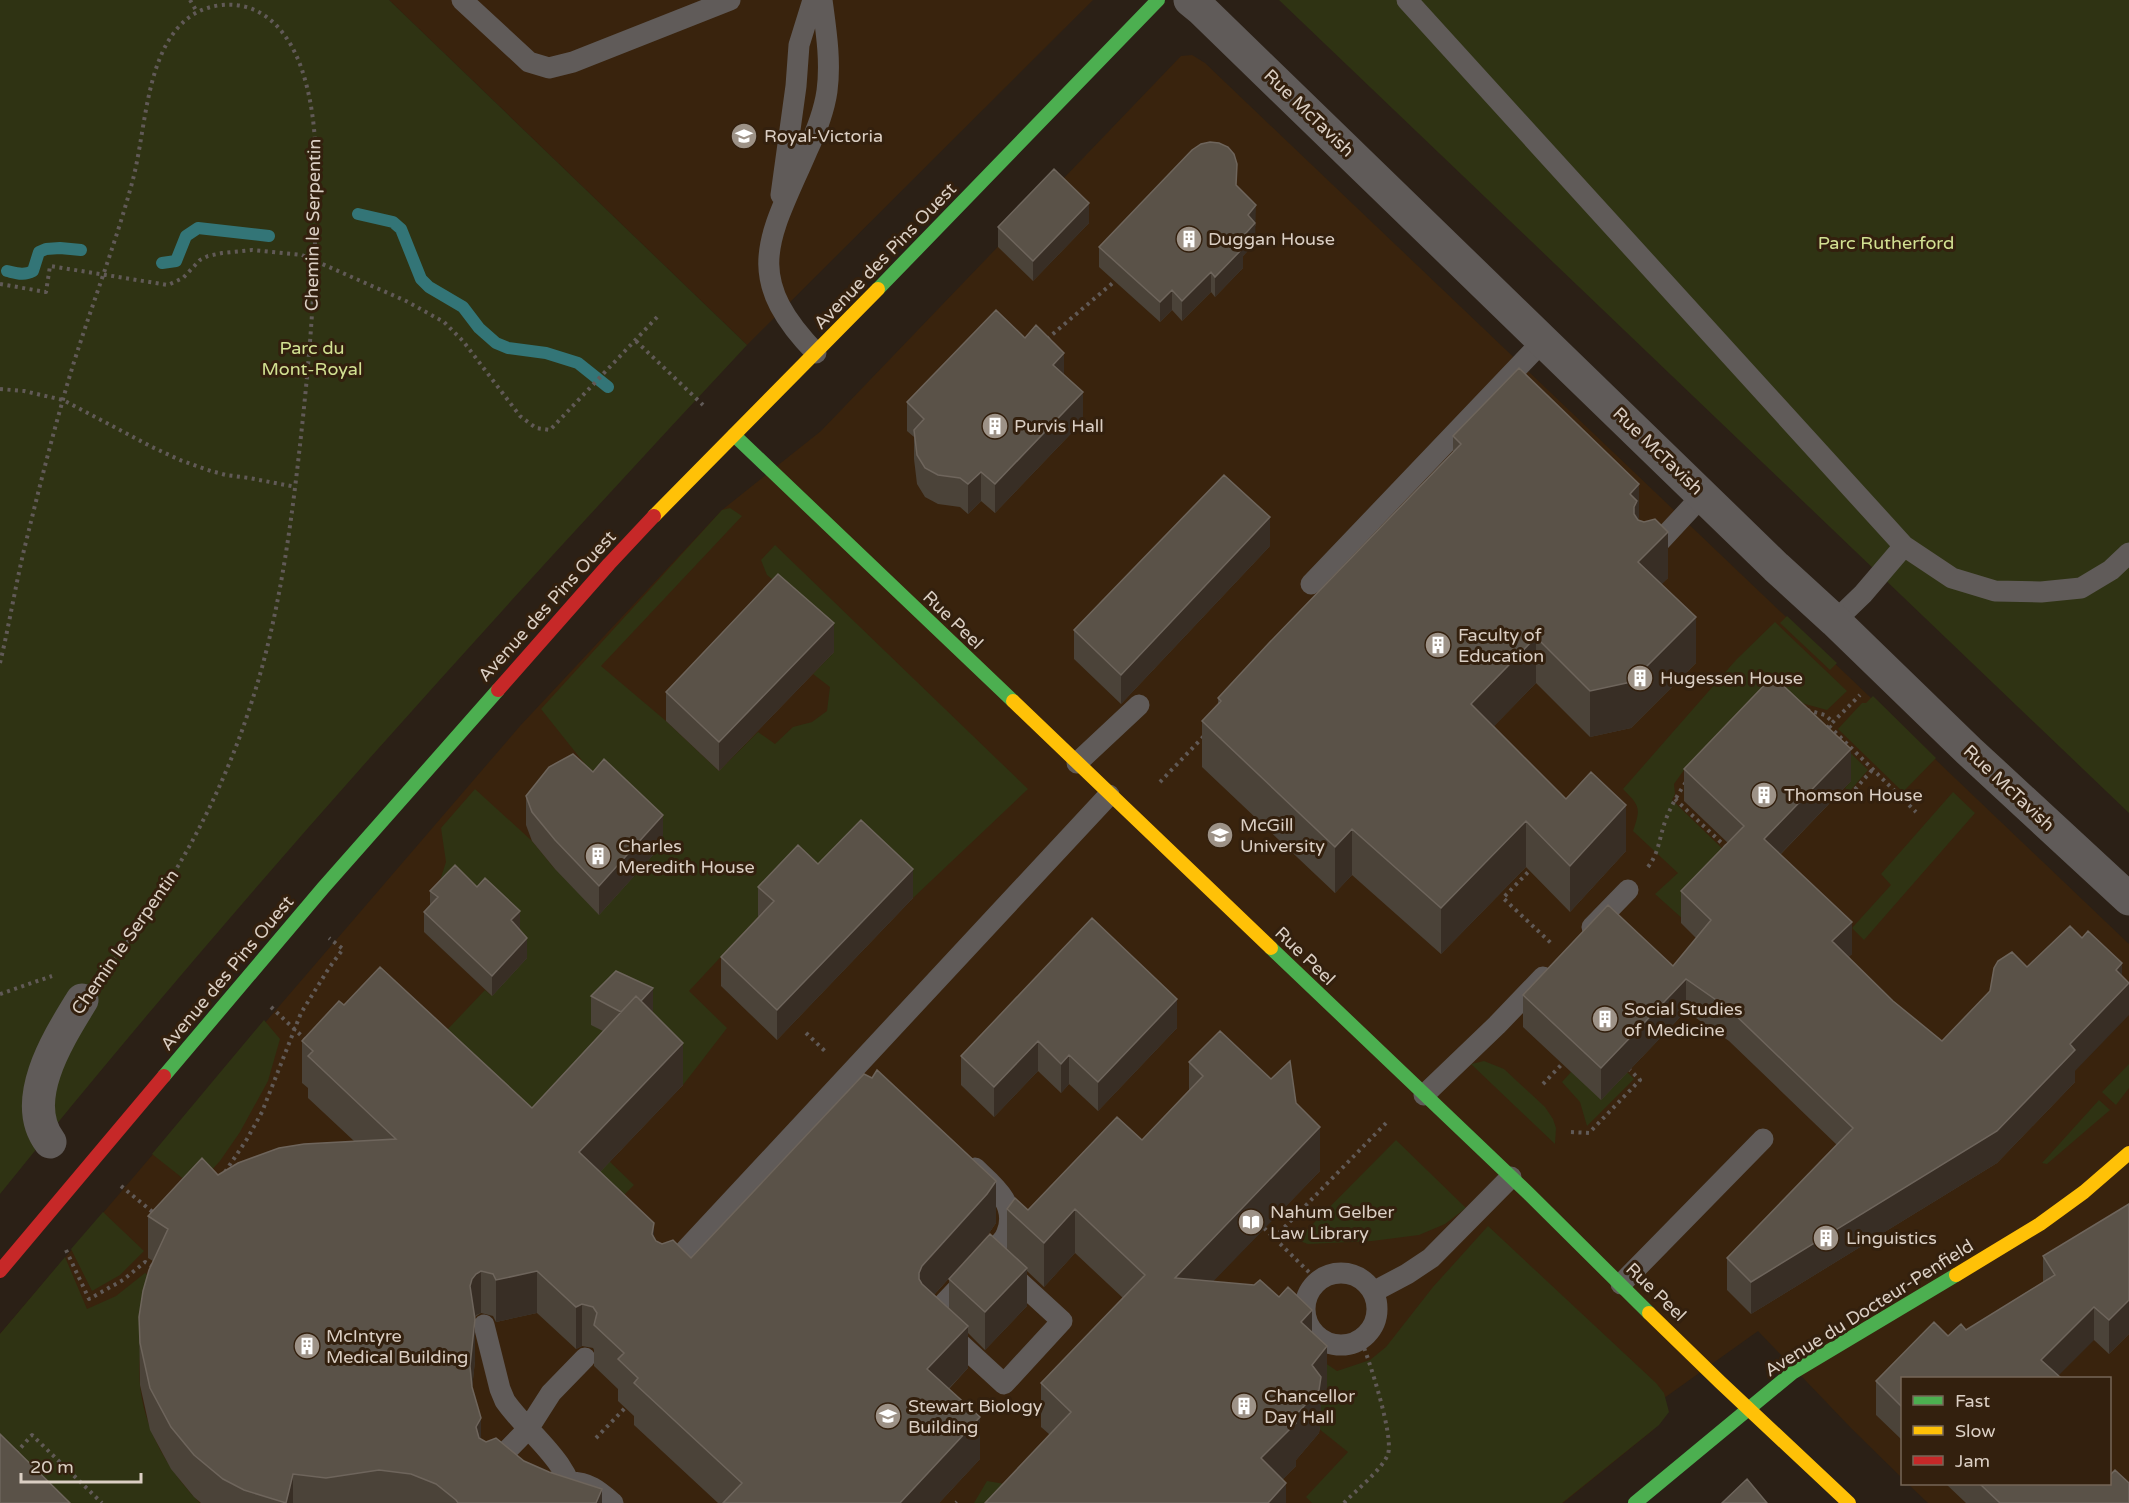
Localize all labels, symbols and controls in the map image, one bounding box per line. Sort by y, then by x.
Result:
street label: Rue McTavish [1259,65,1359,161]
school or university icon: Royal-Victoria [729,121,759,151]
place label: Royal-Victoria [764,125,883,147]
street label: Chemin le Serpentin [300,139,326,311]
street label: Avenue des Pins Ouest [809,178,961,334]
building icon: Duggan House [1174,224,1204,254]
place label: Duggan House [1208,228,1335,250]
park label: Parc Rutherford [1818,232,1954,254]
park label: Parc du Mont-Royal [262,337,362,380]
street label: Rue McTavish [1608,403,1708,499]
building icon: Purvis Hall [980,411,1010,441]
place label: Purvis Hall [1014,415,1104,437]
street label: Avenue des Pins Ouest [473,526,621,686]
street label: Rue Peel [918,586,988,654]
place label: Faculty of Education [1458,624,1544,667]
building icon: Faculty of Education [1423,630,1453,660]
building icon: Hugessen House [1625,663,1655,693]
place label: Hugessen House [1660,667,1803,689]
street label: Rue McTavish [1959,740,2059,836]
building icon: Thomson House [1749,780,1779,810]
place label: Thomson House [1784,784,1923,806]
place label: McGill University [1240,814,1325,857]
school or university icon: McGill University [1205,820,1235,850]
place label: Charles Meredith House [618,835,755,878]
building icon: Charles Meredith House [583,841,613,871]
street label: Chemin le Serpentin [67,865,183,1019]
street label: Avenue des Pins Ouest [156,891,298,1055]
street label: Rue Peel [1270,922,1340,990]
place label: Social Studies of Medicine [1624,998,1743,1041]
building icon: Social Studies of Medicine [1590,1004,1620,1034]
place label: Nahum Gelber Law Library [1270,1201,1394,1244]
library icon: Nahum Gelber Law Library [1236,1207,1266,1237]
building icon: Linguistics [1811,1223,1841,1253]
place label: Linguistics [1846,1227,1937,1249]
street label: Avenue du Docteur-Penfield [1760,1234,1978,1382]
street label: Rue Peel [1621,1258,1691,1326]
place label: McIntyre Medical Building [326,1325,468,1368]
building icon: McIntyre Medical Building [292,1331,322,1361]
legend [1901,1377,2111,1485]
place label: Chancellor Day Hall [1264,1385,1355,1428]
text: Fast [1955,1390,1990,1412]
building icon: Chancellor Day Hall [1229,1391,1259,1421]
place label: Stewart Biology Building [908,1395,1043,1438]
school or university icon: Stewart Biology Building [873,1401,903,1431]
text: Slow [1955,1420,1996,1442]
scale bar [21,1446,141,1484]
text: Jam [1955,1450,1990,1472]
text: 20 m [30,1456,74,1478]

